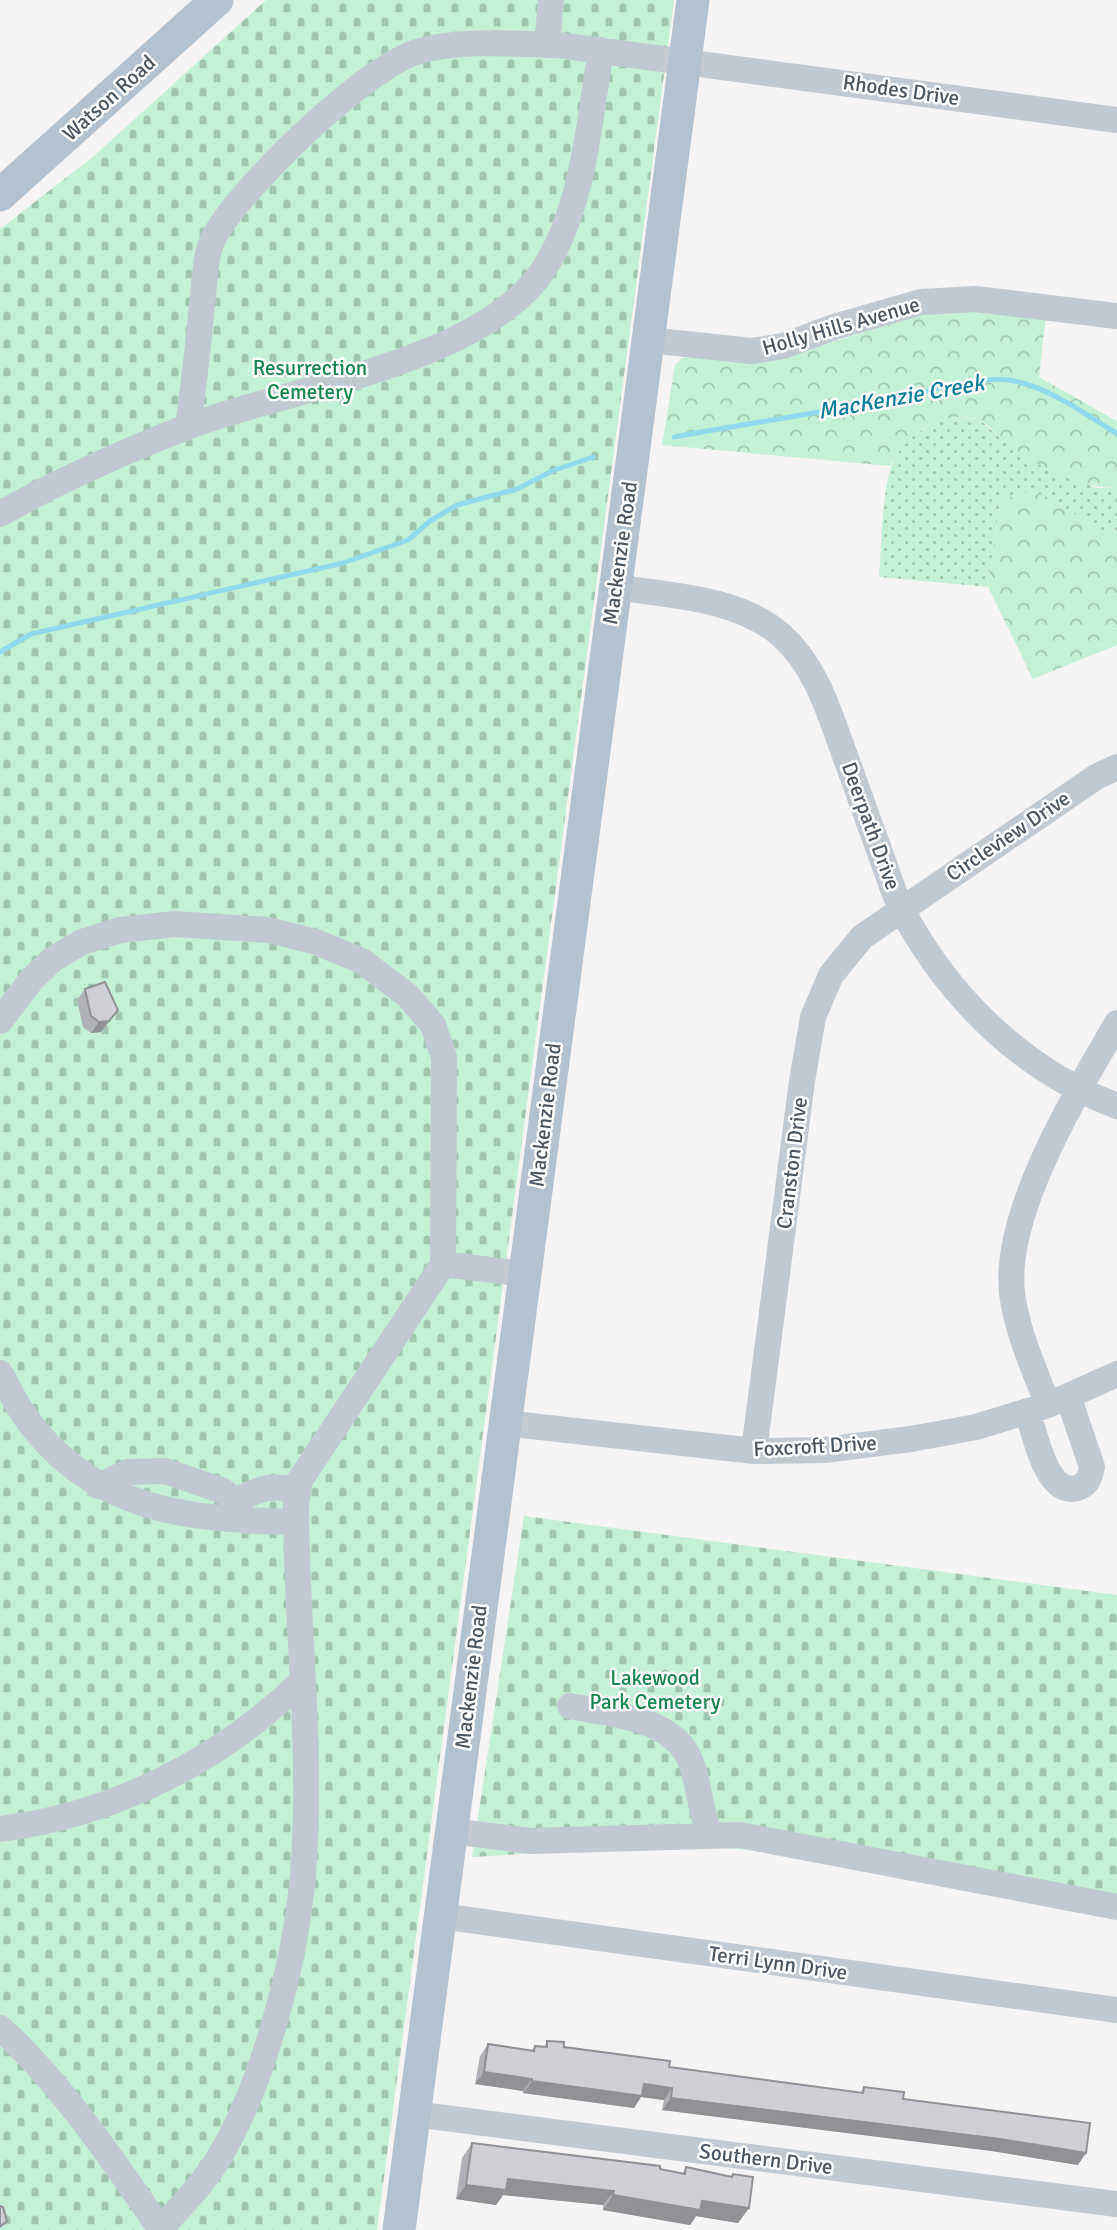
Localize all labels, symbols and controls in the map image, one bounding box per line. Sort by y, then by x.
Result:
street label: Watson Road [57,50,161,146]
street label: Rhodes Drive [841,69,961,111]
street label: Holly Hills Avenue [759,291,923,361]
park label: Resurrection Cemetery [253,355,367,405]
water label: MacKenzie Creek [816,368,989,426]
street label: Mackenzie Road [597,480,643,626]
street label: Deerpath Drive [836,758,906,894]
street label: Circleview Drive [941,785,1075,887]
street label: Mackenzie Road [523,1042,567,1188]
street label: Cranston Drive [771,1096,813,1230]
street label: Foxcroft Drive [753,1430,877,1462]
street label: Mackenzie Road [449,1604,493,1750]
park label: Lakewood Park Cemetery [589,1665,721,1715]
street label: Terri Lynn Drive [707,1940,849,1986]
street label: Southern Drive [698,2138,834,2180]

